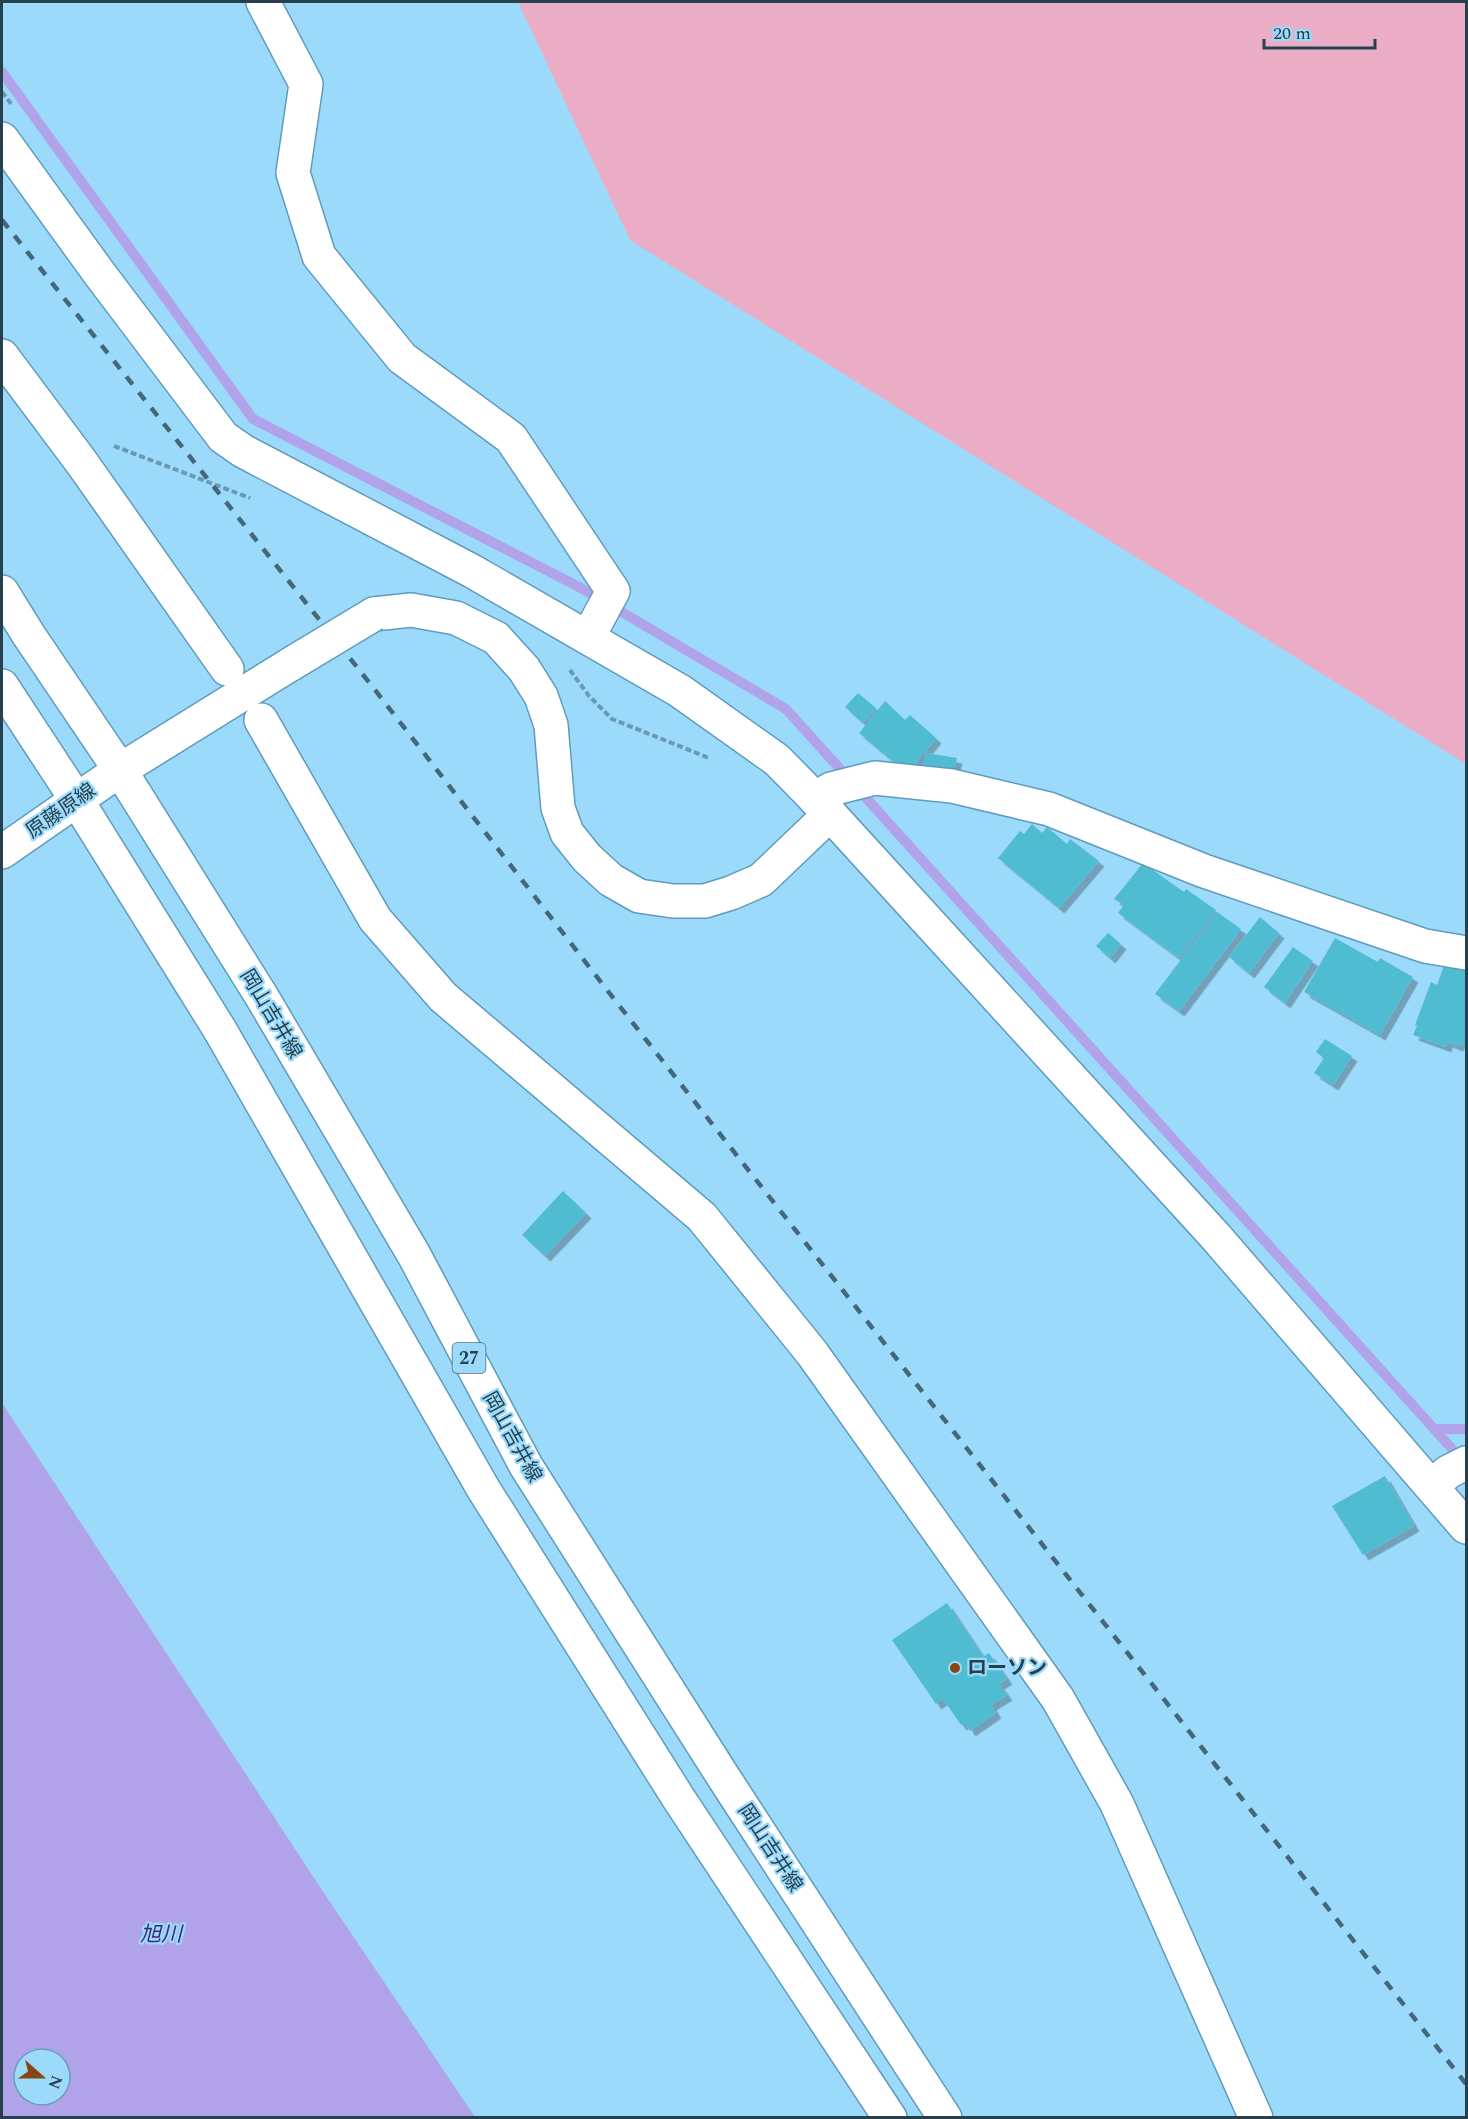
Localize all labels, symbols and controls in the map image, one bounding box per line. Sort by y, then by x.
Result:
scale bar [1264,12,1375,50]
text: 20 m [1273,20,1311,47]
street label: 原藤原線 [20,776,102,846]
street label: 岡山吉井線 [232,963,310,1065]
road number: 27 [452,1343,486,1373]
street label: 岡山吉井線 [475,1386,549,1488]
place label: ローソン [967,1653,1047,1683]
marker: ローソン [948,1661,962,1675]
street label: 岡山吉井線 [730,1798,810,1898]
water label: 旭川 [140,1919,184,1951]
north arrow [12,2047,72,2107]
text: N [42,2072,69,2092]

